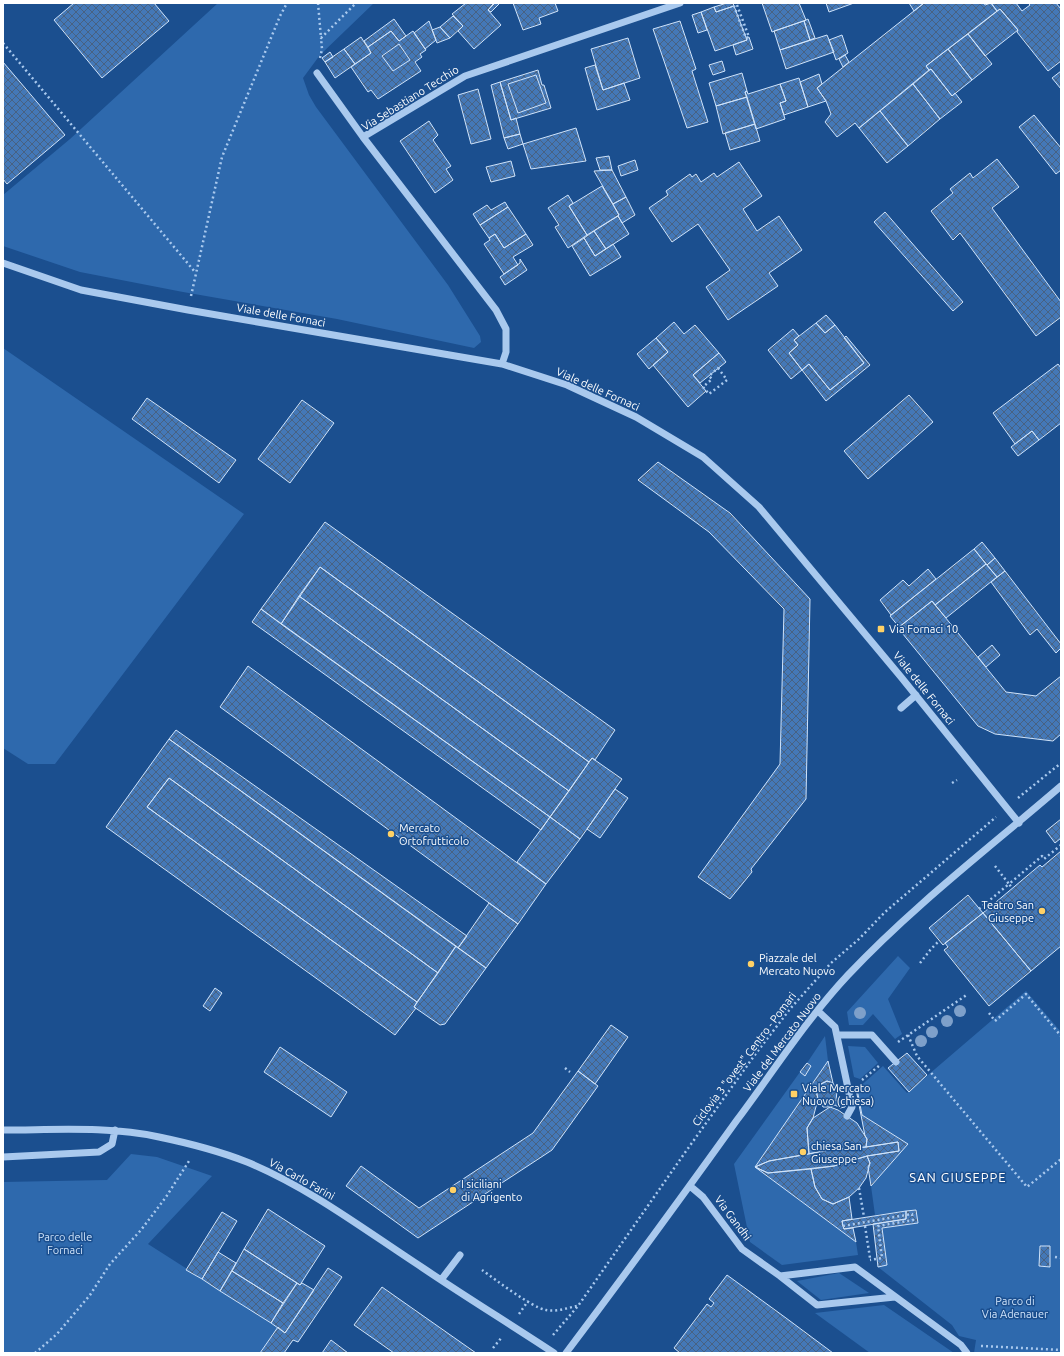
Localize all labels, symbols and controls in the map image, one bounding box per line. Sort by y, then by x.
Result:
street label: Via Sebastiano Tecchio [359,63,461,133]
street label: Viale delle Fornaci [236,301,326,329]
street label: Viale delle Fornaci [554,365,642,413]
place label: Via Fornaci 10 [889,623,958,635]
marker: Via Fornaci 10 [876,624,886,634]
street label: Viale delle Fornaci [891,649,957,727]
place label: Mercato Ortofrutticolo [399,822,469,847]
marker: Mercato Ortofrutticolo [386,829,396,839]
place label: Teatro San Giuseppe [982,899,1034,924]
marker: Teatro San Giuseppe [1037,906,1047,916]
place label: Piazzale del Mercato Nuovo [759,952,835,977]
marker: Piazzale del Mercato Nuovo [746,959,756,969]
street label: Ciclovia 3 "ovest" Centro - Pomari [690,990,798,1128]
street label: Viale del Mercato Nuovo [741,990,823,1094]
place label: Viale Mercato Nuovo (chiesa) [802,1082,874,1108]
marker: Viale Mercato Nuovo (chiesa) [789,1089,799,1099]
place label: chiesa San Giuseppe [811,1140,862,1165]
marker: chiesa San Giuseppe [798,1147,808,1157]
street label: Via Carlo Farini [267,1156,337,1202]
district label: SAN GIUSEPPE [909,1170,1007,1184]
place label: I siciliani di Agrigento [461,1178,522,1203]
marker: I siciliani di Agrigento [448,1185,458,1195]
street label: Via Gandhi [712,1193,754,1243]
park label: Parco delle Fornaci [38,1231,92,1256]
park label: Parco di Via Adenauer [982,1295,1049,1320]

